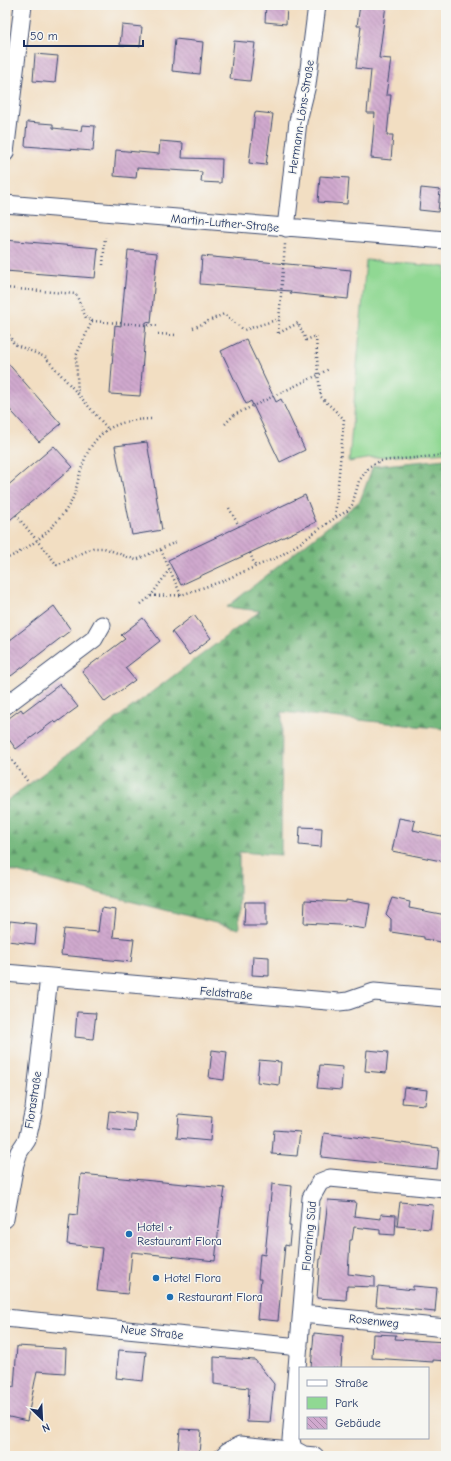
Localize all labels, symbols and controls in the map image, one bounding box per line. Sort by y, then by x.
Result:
scale bar [24,22,143,48]
text: 50 m [30,29,58,43]
street label: Hermann-Löns-Straße [285,59,317,175]
street label: Martin-Luther-Straße [170,211,280,235]
street label: Feldstraße [199,984,253,1002]
street label: Florastraße [22,1070,44,1130]
street label: Floraring Süd [299,1200,319,1272]
place label: Hotel + Restaurant Flora [137,1220,222,1248]
marker: Hotel + Restaurant Flora [124,1229,134,1239]
place label: Hotel Flora [164,1271,221,1285]
marker: Hotel Flora [151,1273,161,1283]
place label: Restaurant Flora [178,1290,263,1304]
marker: Restaurant Flora [165,1292,175,1302]
street label: Rosenweg [348,1311,400,1331]
street label: Neue Straße [120,1322,184,1342]
legend [299,1367,429,1439]
text: Straße [335,1376,368,1390]
text: Park [335,1396,358,1410]
north arrow [22,1399,62,1439]
text: Gebäude [335,1416,381,1430]
text: N [40,1420,52,1435]

